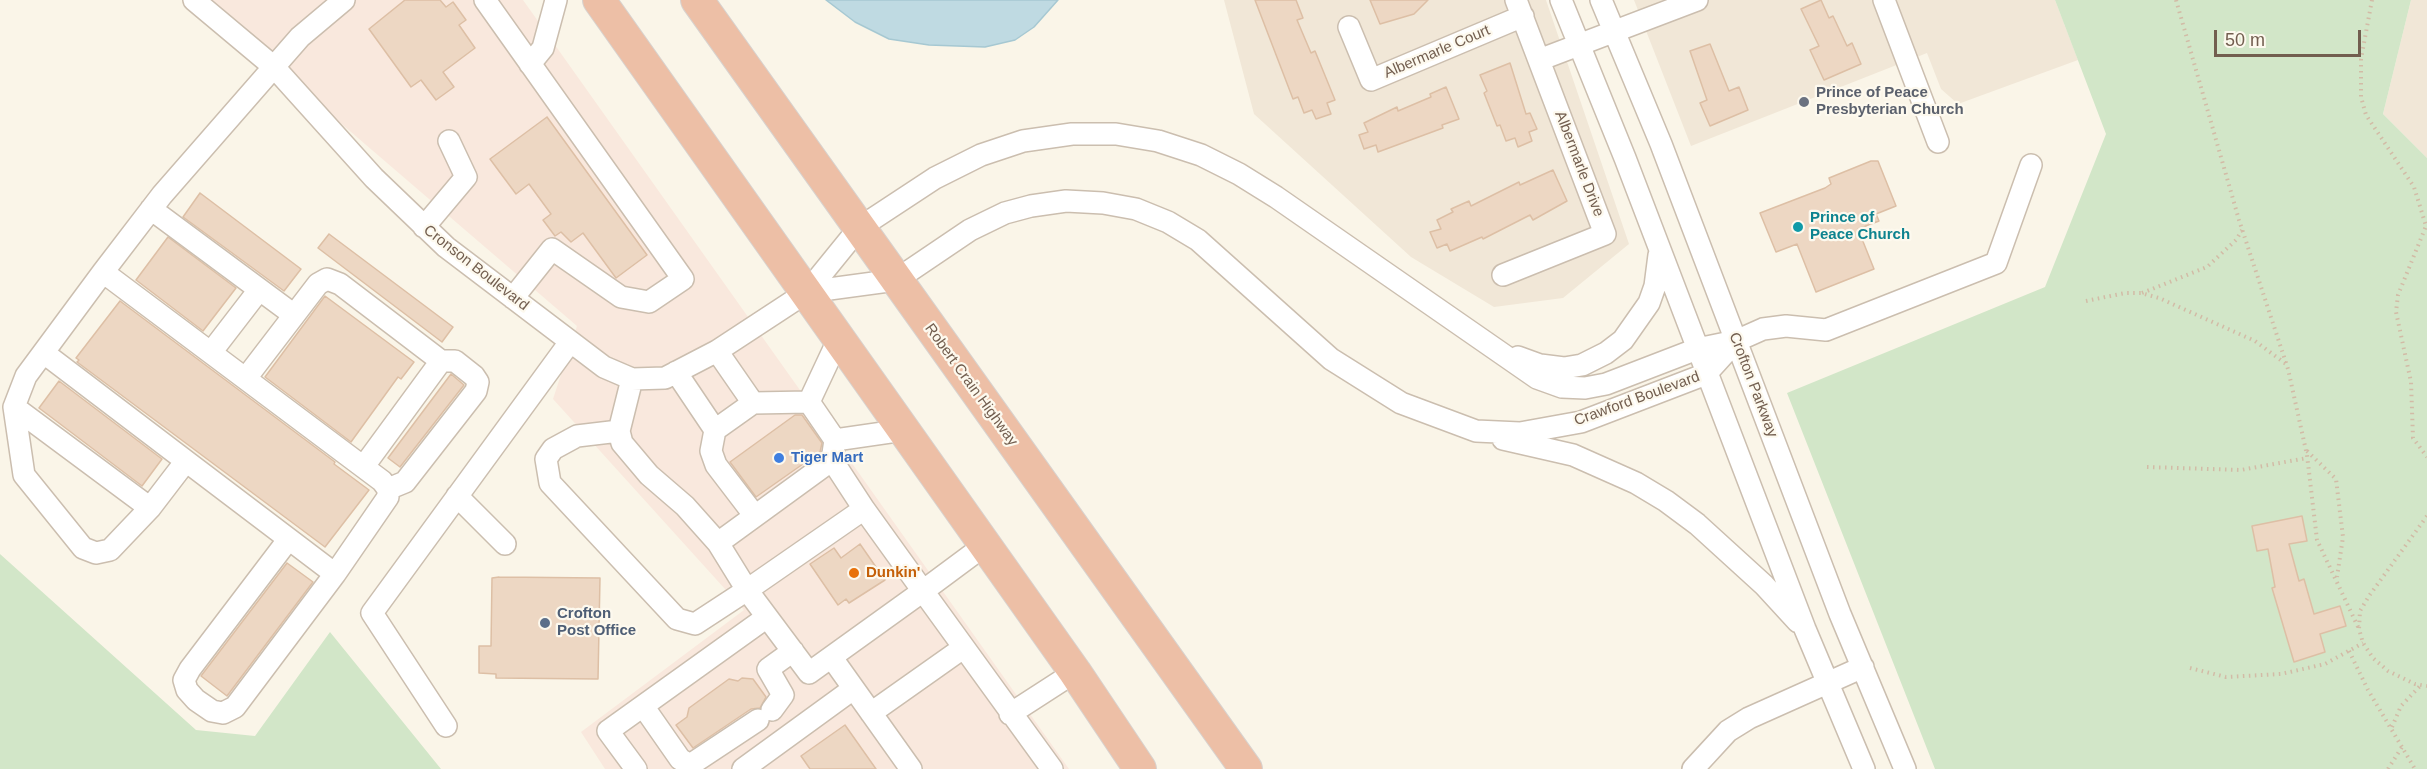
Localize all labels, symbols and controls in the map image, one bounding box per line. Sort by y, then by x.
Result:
scale bar [2217,18,2364,56]
street label: Albermarle Court [1381,22,1493,82]
text: 50 m [2225,30,2265,50]
place label: Prince of Peace Presbyterian Church [1816,84,1964,119]
marker: Prince of Peace Presbyterian Church [1797,95,1811,109]
street label: Albermarle Drive [1551,109,1607,219]
place label: Prince of Peace Church [1810,209,1910,244]
marker: Prince of Peace Church [1791,220,1805,234]
street label: Cronson Boulevard [420,221,532,315]
street label: Robert Crain Highway [921,320,1021,450]
street label: Crofton Parkway [1725,330,1781,440]
street label: Crawford Boulevard [1572,368,1702,430]
place label: Tiger Mart [791,449,863,467]
marker: Tiger Mart [772,451,786,465]
place label: Dunkin' [866,564,920,582]
marker: Dunkin' [847,566,861,580]
place label: Crofton Post Office [557,605,636,640]
marker: Crofton Post Office [538,616,552,630]

